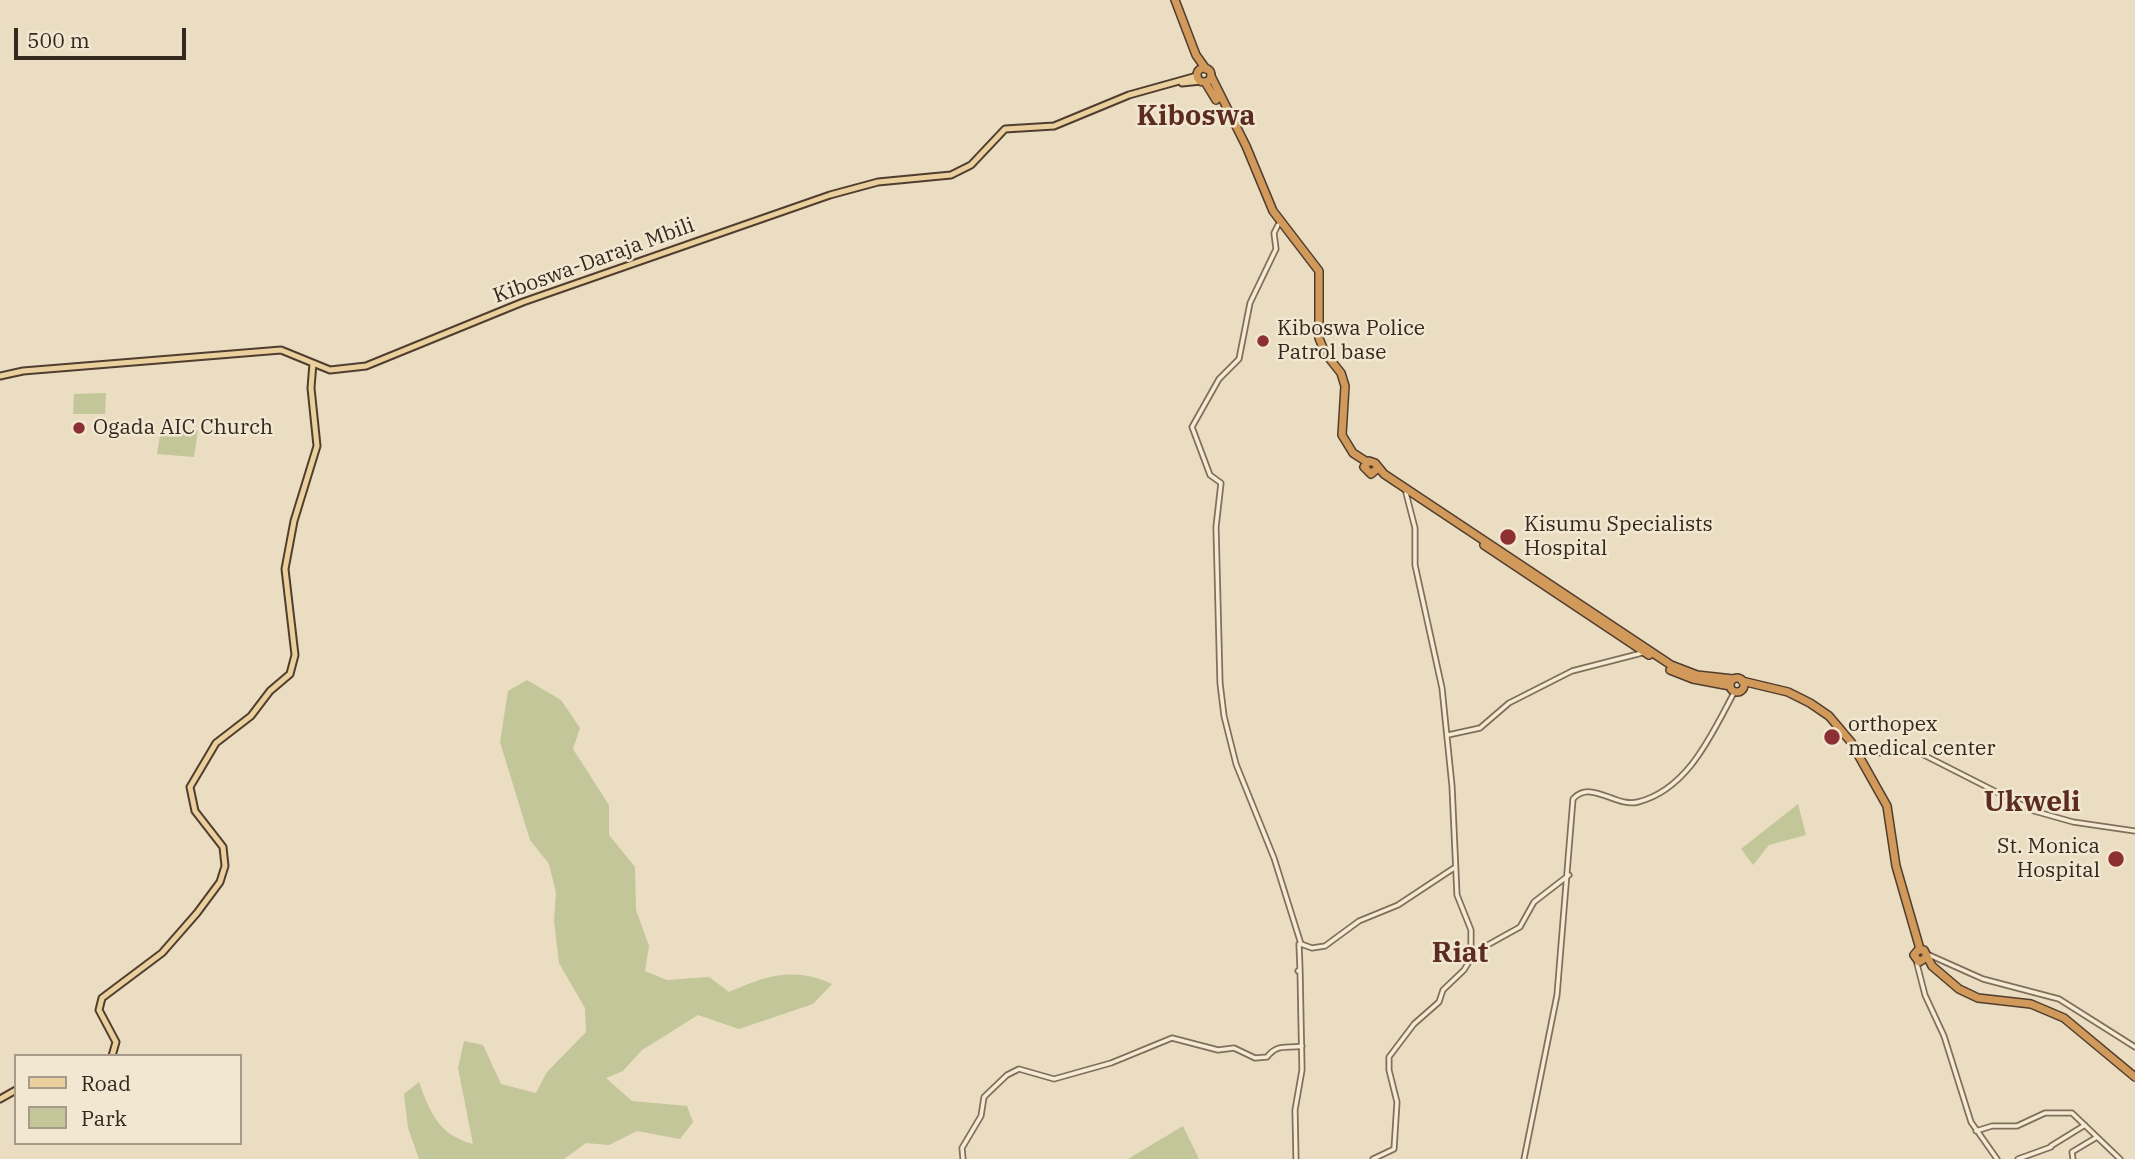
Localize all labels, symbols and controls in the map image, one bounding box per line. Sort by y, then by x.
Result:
scale bar [18,14,189,58]
text: 500 m [27,26,90,54]
district label: Kiboswa [1137,100,1255,134]
street label: Kiboswa-Daraja Mbili [490,213,698,309]
place label: Kiboswa Police Patrol base [1277,316,1425,366]
marker: Kiboswa Police Patrol base [1255,333,1271,349]
place label: Ogada AIC Church [93,415,273,441]
marker: Ogada AIC Church [71,420,87,436]
place label: Kisumu Specialists Hospital [1524,512,1713,562]
marker: Kisumu Specialists Hospital [1498,527,1518,547]
place label: orthopex medical center [1848,712,1996,762]
marker: orthopex medical center [1822,727,1842,747]
district label: Ukweli [1984,786,2080,820]
place label: St. Monica Hospital [1997,834,2100,884]
marker: St. Monica Hospital [2106,849,2126,869]
district label: Riat [1432,937,1488,971]
legend [14,1054,242,1145]
text: Road [81,1069,131,1097]
text: Park [81,1104,127,1132]

